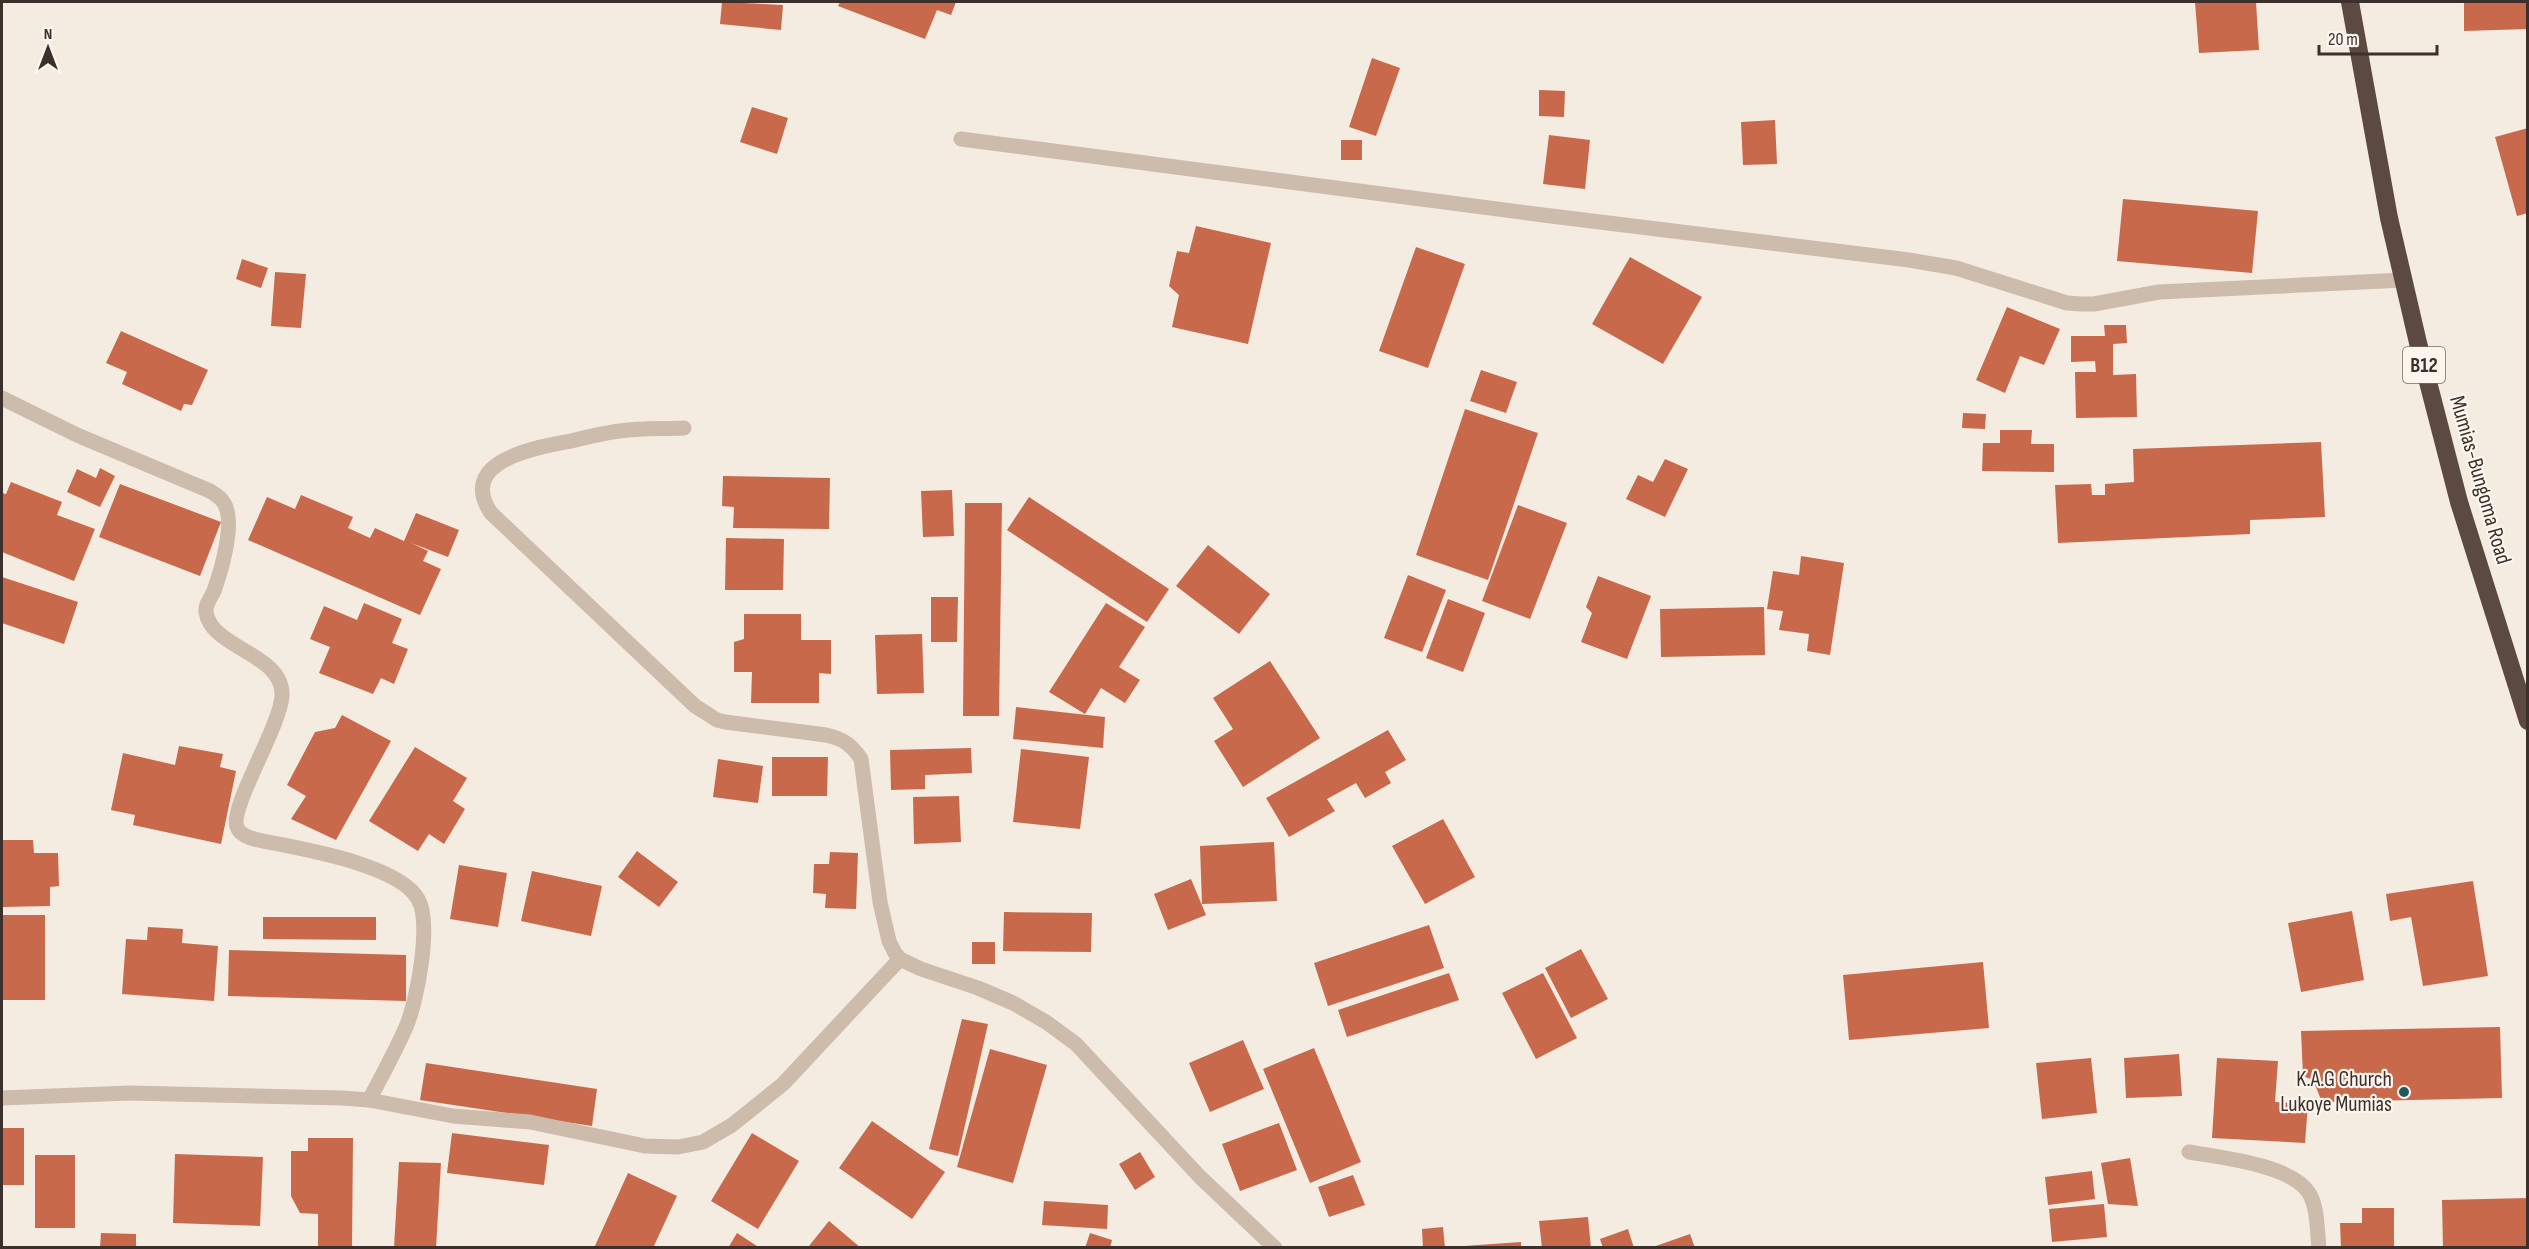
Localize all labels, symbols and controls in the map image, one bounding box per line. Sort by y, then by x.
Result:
north arrow [18,18,78,78]
scale bar [2319,18,2438,56]
text: N [44,25,52,44]
text: 20 m [2328,29,2358,50]
road number: B12 [2403,347,2445,383]
street label: Mumias-Bungoma Road [2443,393,2517,567]
place label: K.A.G Church Lukoye Mumias [2280,1066,2392,1118]
marker: K.A.G Church Lukoye Mumias [2397,1085,2411,1099]

